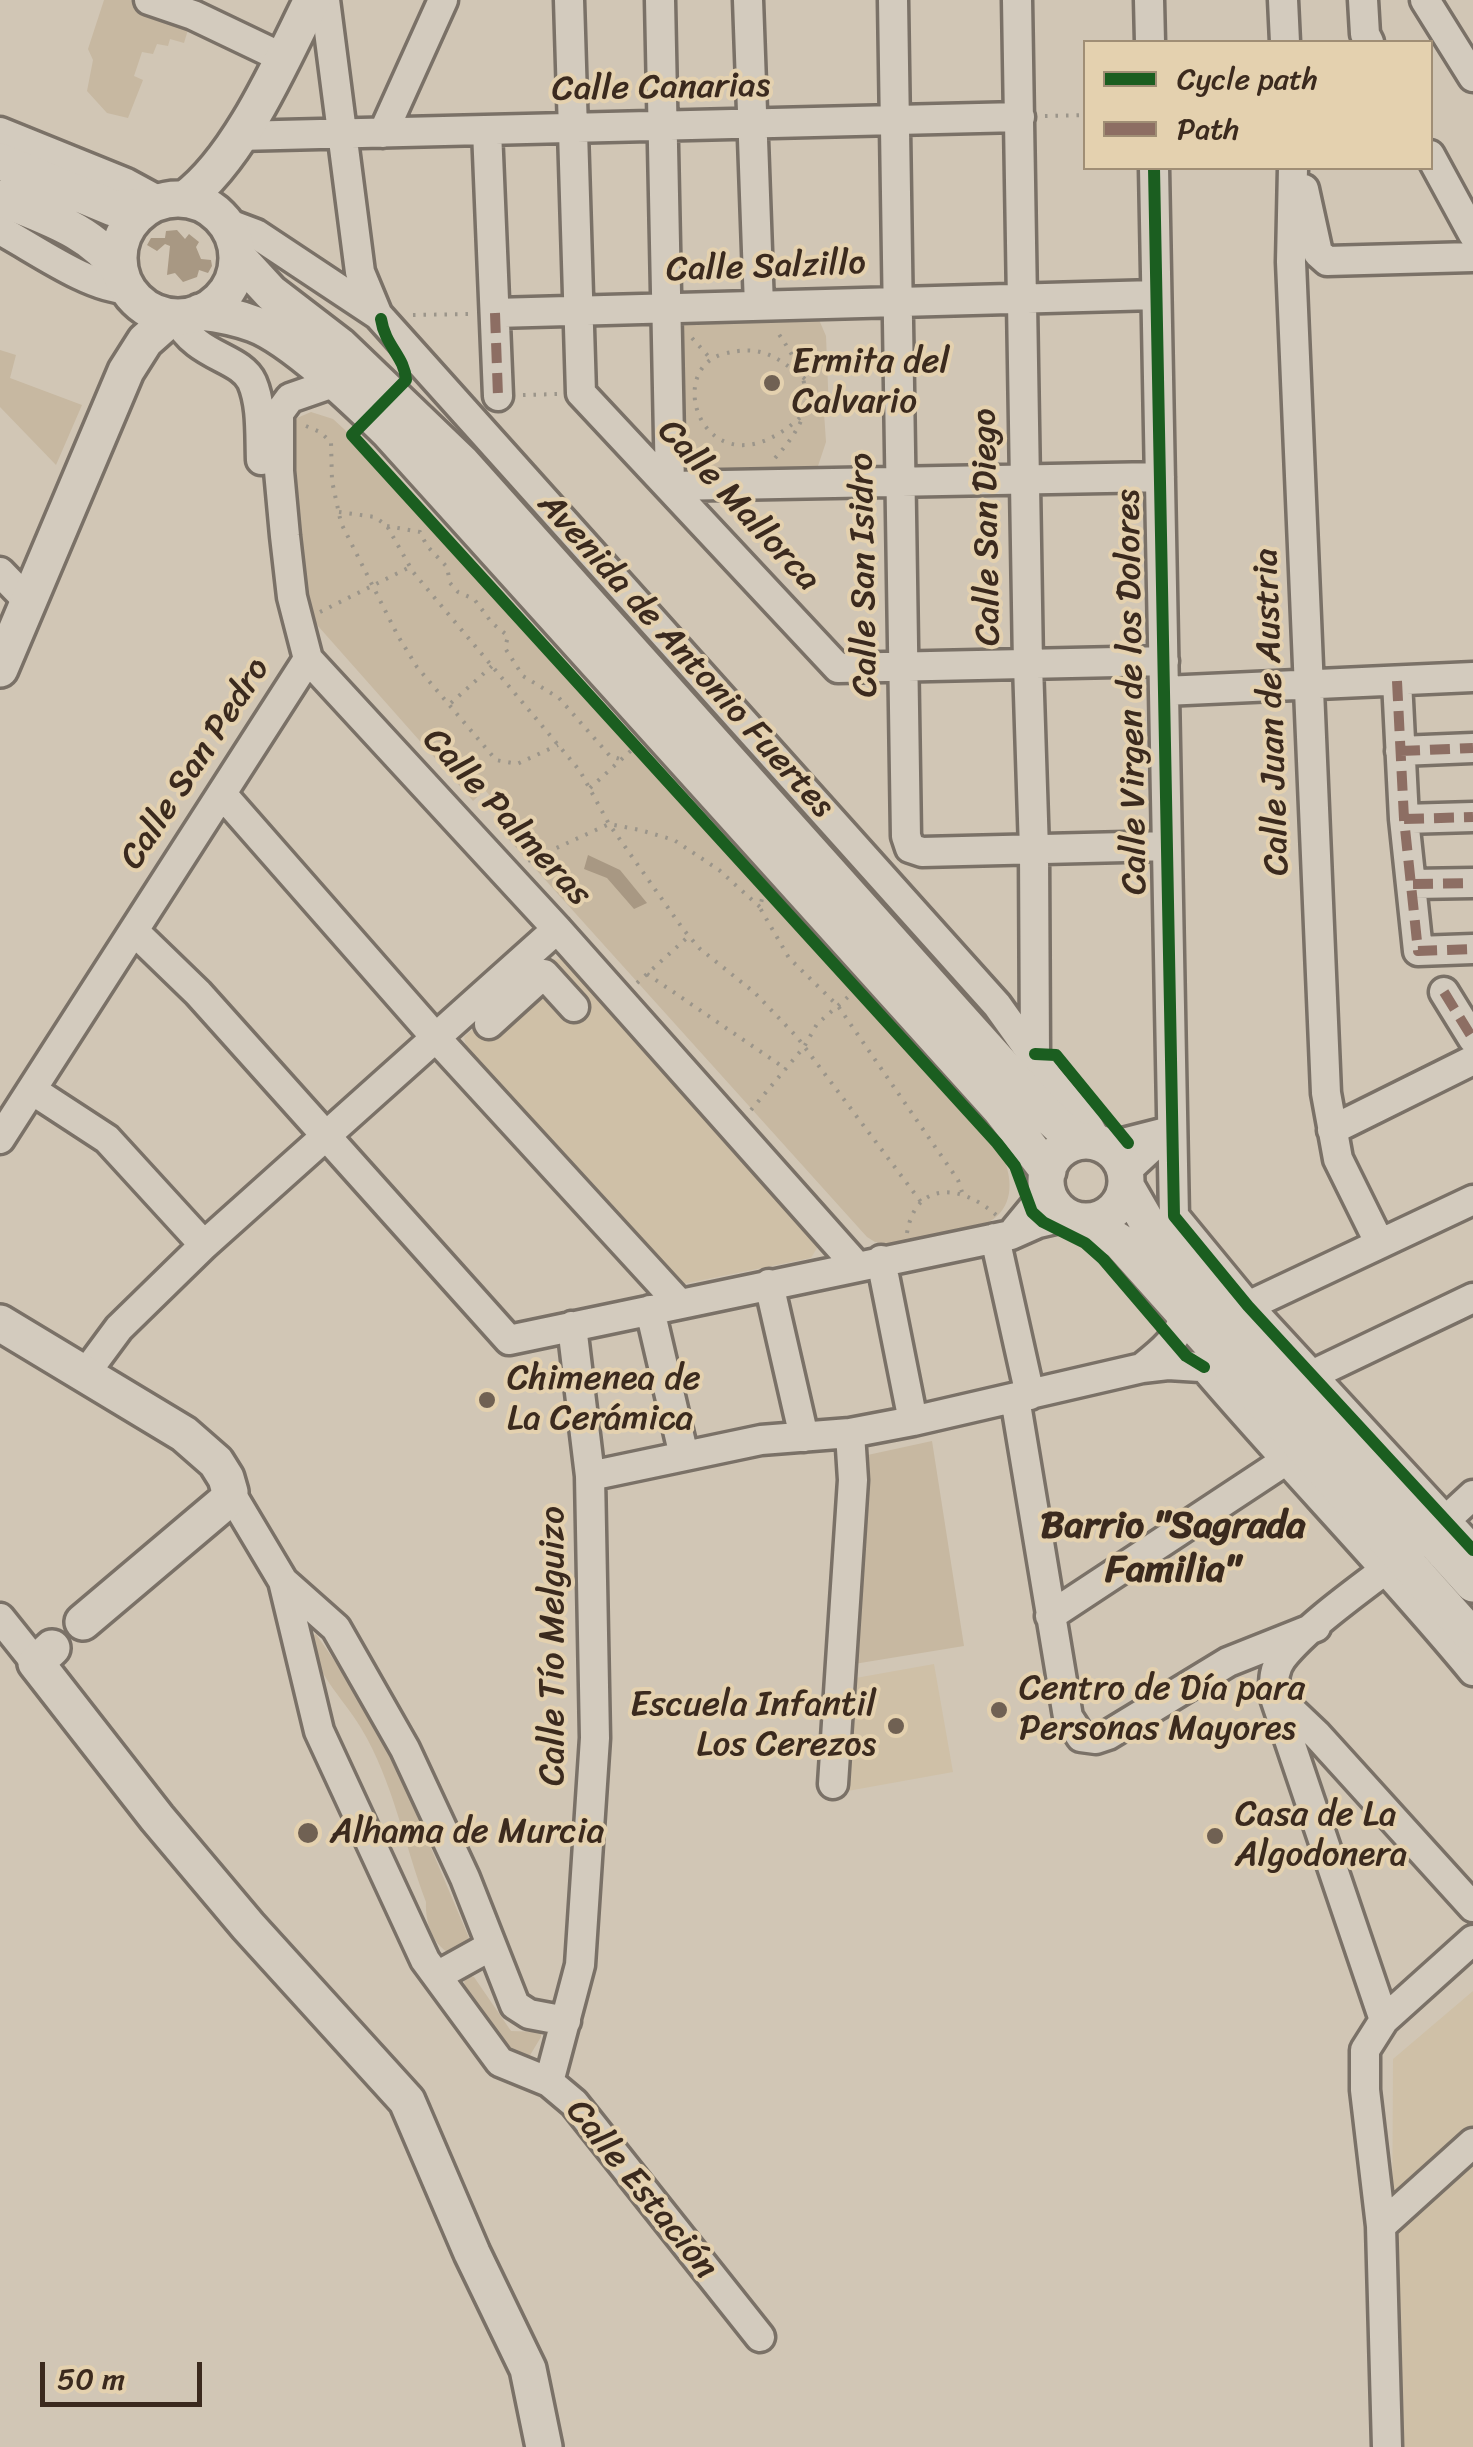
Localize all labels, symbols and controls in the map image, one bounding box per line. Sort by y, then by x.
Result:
legend [1083,40,1433,170]
text: Cycle path [1177,52,1318,106]
street label: Calle Canarias [552,66,770,112]
text: Path [1177,102,1239,156]
street label: Calle Salzillo [666,244,866,292]
place label: Ermita del Calvario [792,342,949,424]
marker: Ermita del Calvario [761,372,783,394]
street label: Calle San Diego [965,408,1011,646]
street label: Calle Mallorca [648,411,828,601]
street label: Calle San Isidro [842,453,888,697]
street label: Avenida de Antonio Fuertes [528,485,842,827]
street label: Calle Virgen de los Dolores [1108,489,1158,895]
street label: Calle Juan de Austria [1246,548,1300,876]
street label: Calle San Pedro [112,650,280,878]
street label: Calle Palmeras [413,720,599,916]
place label: Chimenea de La Cerámica [507,1359,701,1441]
marker: Chimenea de La Cerámica [476,1389,498,1411]
district label: Barrio "Sagrada Familia" [1041,1504,1305,1594]
street label: Calle Tío Melguizo [533,1506,575,1786]
place label: Centro de Día para Personas Mayores [1019,1669,1305,1751]
place label: Escuela Infantil Los Cerezos [630,1685,876,1767]
marker: Centro de Día para Personas Mayores [988,1699,1010,1721]
marker: Escuela Infantil Los Cerezos [885,1715,907,1737]
place label: Casa de La Algodonera [1235,1795,1407,1877]
place label: Alhama de Murcia [330,1812,604,1854]
marker: Alhama de Murcia [295,1820,321,1846]
marker: Casa de La Algodonera [1204,1825,1226,1847]
street label: Calle Estación [556,2092,726,2288]
scale bar [45,2342,208,2404]
text: 50 m [57,2352,125,2406]

